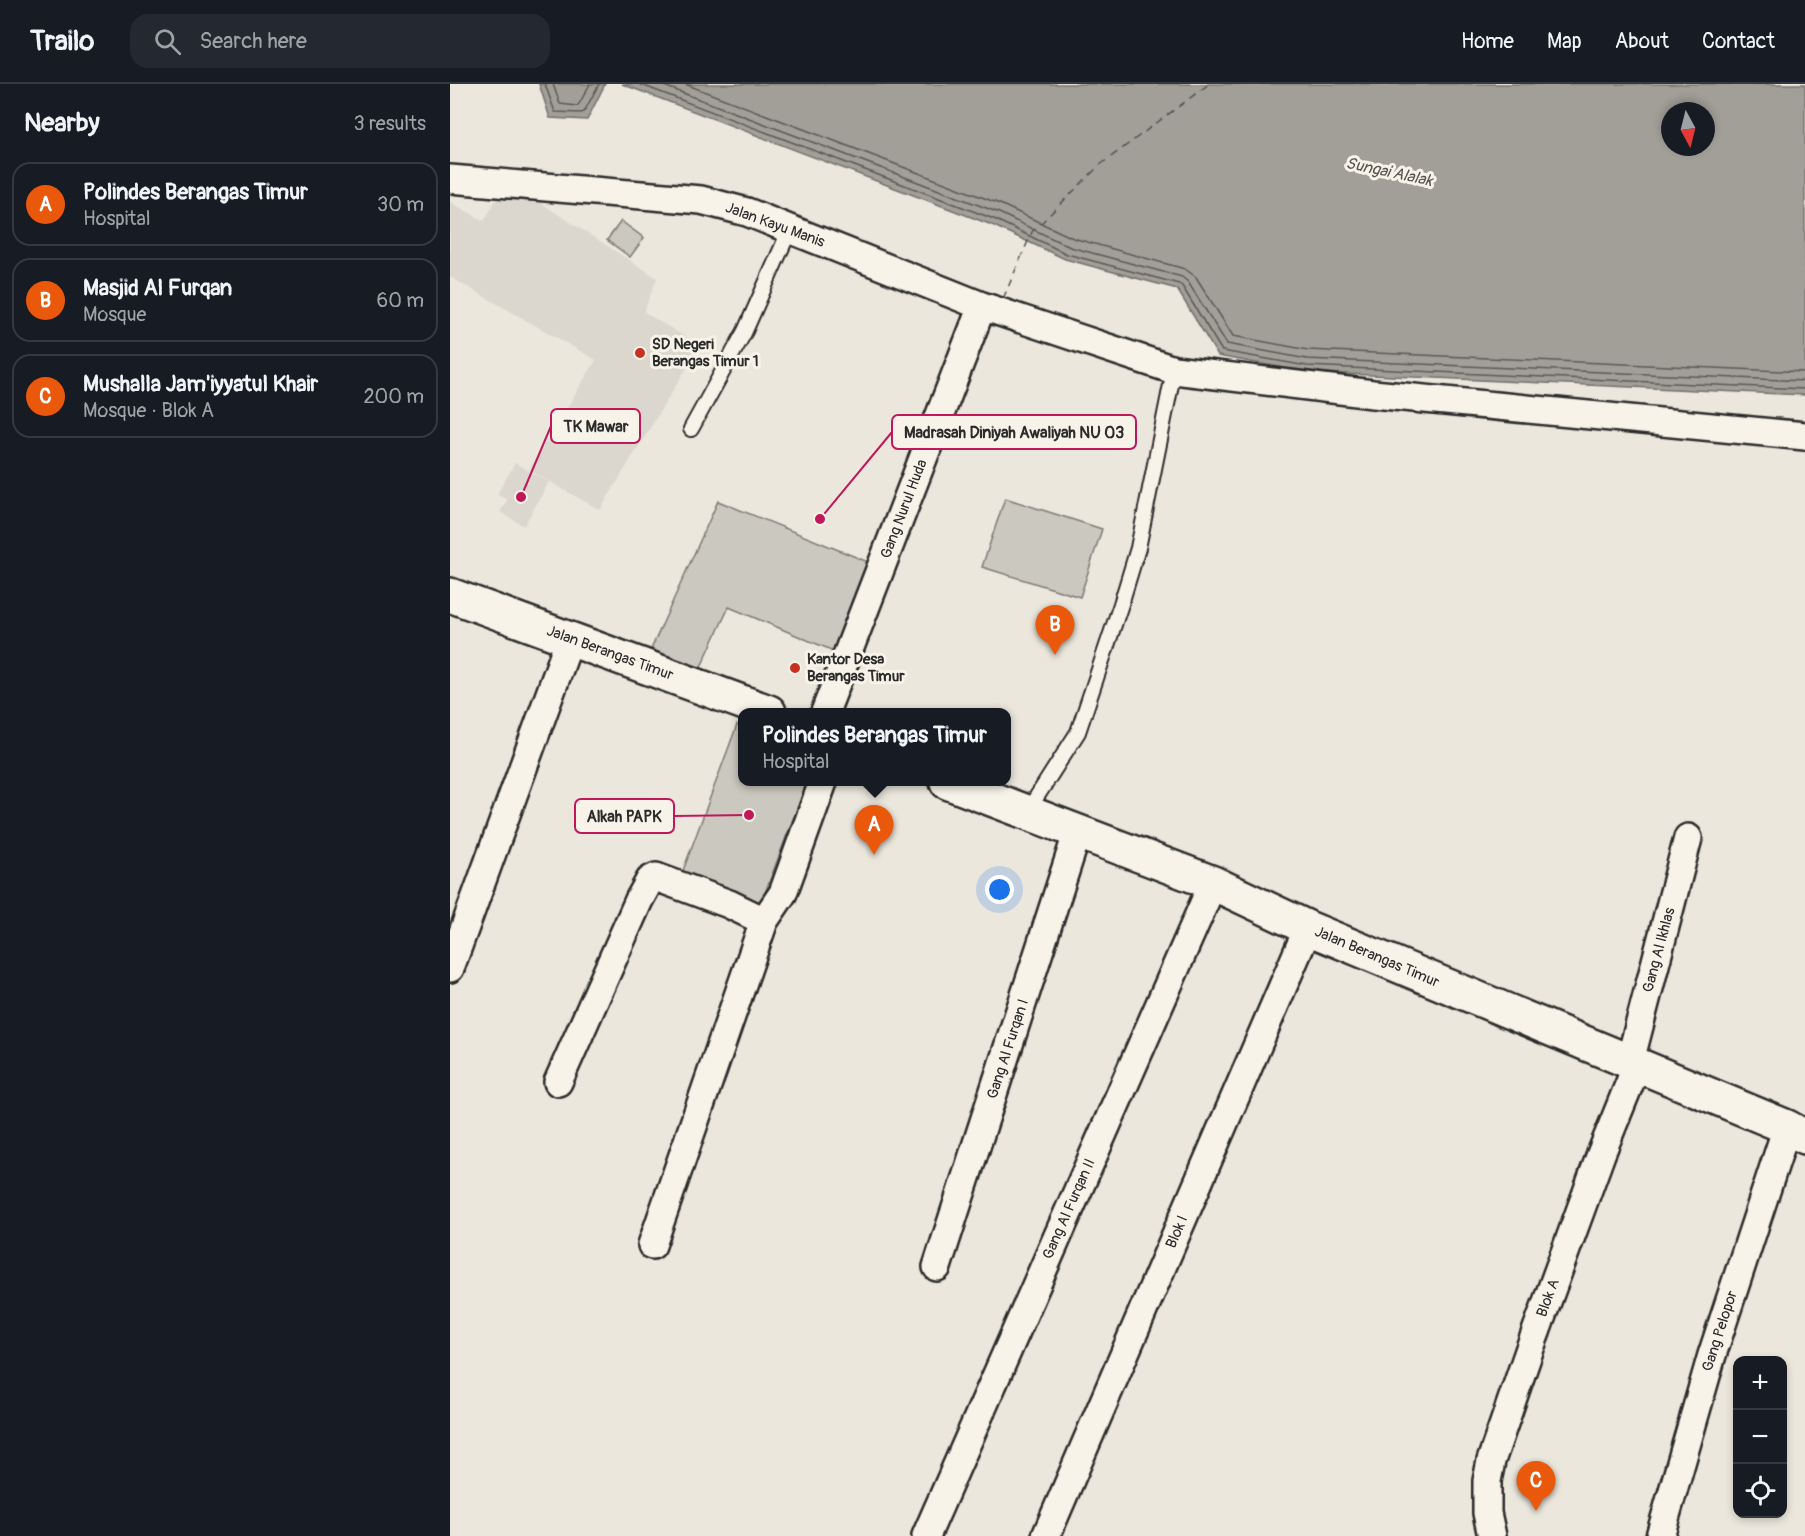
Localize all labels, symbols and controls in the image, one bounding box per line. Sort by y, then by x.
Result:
search box [130,14,550,68]
text: Trailo [30,24,94,59]
icon: search [151,25,184,58]
text: Search here [199,27,307,55]
text: Home [1461,28,1514,55]
text: Map [1547,28,1582,55]
text: About [1615,28,1669,55]
text: Contact [1702,28,1775,55]
north arrow [1661,102,1715,156]
text: Nearby [24,107,100,139]
text: 3 results [354,111,426,136]
water label: Sungai Alalak [1344,153,1435,191]
text: Polindes Berangas Timur [83,178,308,206]
text: A [39,192,52,217]
text: 30 m [377,192,424,217]
street label: Jalan Kayu Manis [723,198,828,252]
text: Hospital [83,206,150,231]
text: Masjid Al Furqan [83,274,232,302]
text: B [40,288,51,313]
text: 60 m [377,288,424,313]
text: Mosque [83,302,146,327]
place label: SD Negeri Berangas Timur 1 [652,335,759,371]
marker: SD Negeri Berangas Timur 1 [633,346,647,360]
text: Mushalla Jam'iyyatul Khair [83,370,318,398]
text: C [39,384,52,409]
text: 200 m [363,384,424,409]
text: Mosque · Blok A [83,398,214,423]
callout: TK Mawar [551,409,640,443]
callout: Madrasah Diniyah Awaliyah NU 03 [892,415,1136,449]
text: TK Mawar [563,417,629,437]
text: Madrasah Diniyah Awaliyah NU 03 [904,423,1124,443]
street label: Gang Nurul Huda [876,457,932,561]
pin: B [1036,606,1074,655]
street label: Jalan Berangas Timur [544,621,677,685]
place label: Kantor Desa Berangas Timur [807,650,905,686]
marker: Kantor Desa Berangas Timur [788,661,802,675]
popup [738,708,1011,786]
text: Polindes Berangas Timur [762,721,987,749]
text: Hospital [762,749,830,774]
callout: Alkah PAPK [575,799,674,833]
pin: A [854,806,894,855]
text: Alkah PAPK [586,807,662,827]
your location [985,875,1014,904]
street label: Gang Al Ikhlas [1639,905,1680,995]
street label: Jalan Berangas Timur [1312,922,1443,992]
street label: Gang Al Furqan I [983,997,1033,1101]
street label: Gang Al Furqan II [1038,1156,1100,1262]
street label: Blok I [1162,1213,1192,1251]
street label: Blok A [1532,1276,1564,1320]
street label: Gang Pelopor [1698,1288,1742,1374]
map controls [1733,1356,1787,1518]
button: + [1733,1356,1787,1410]
button: − [1733,1410,1787,1464]
pin: C [1516,1462,1556,1511]
button: locate [1733,1464,1787,1518]

